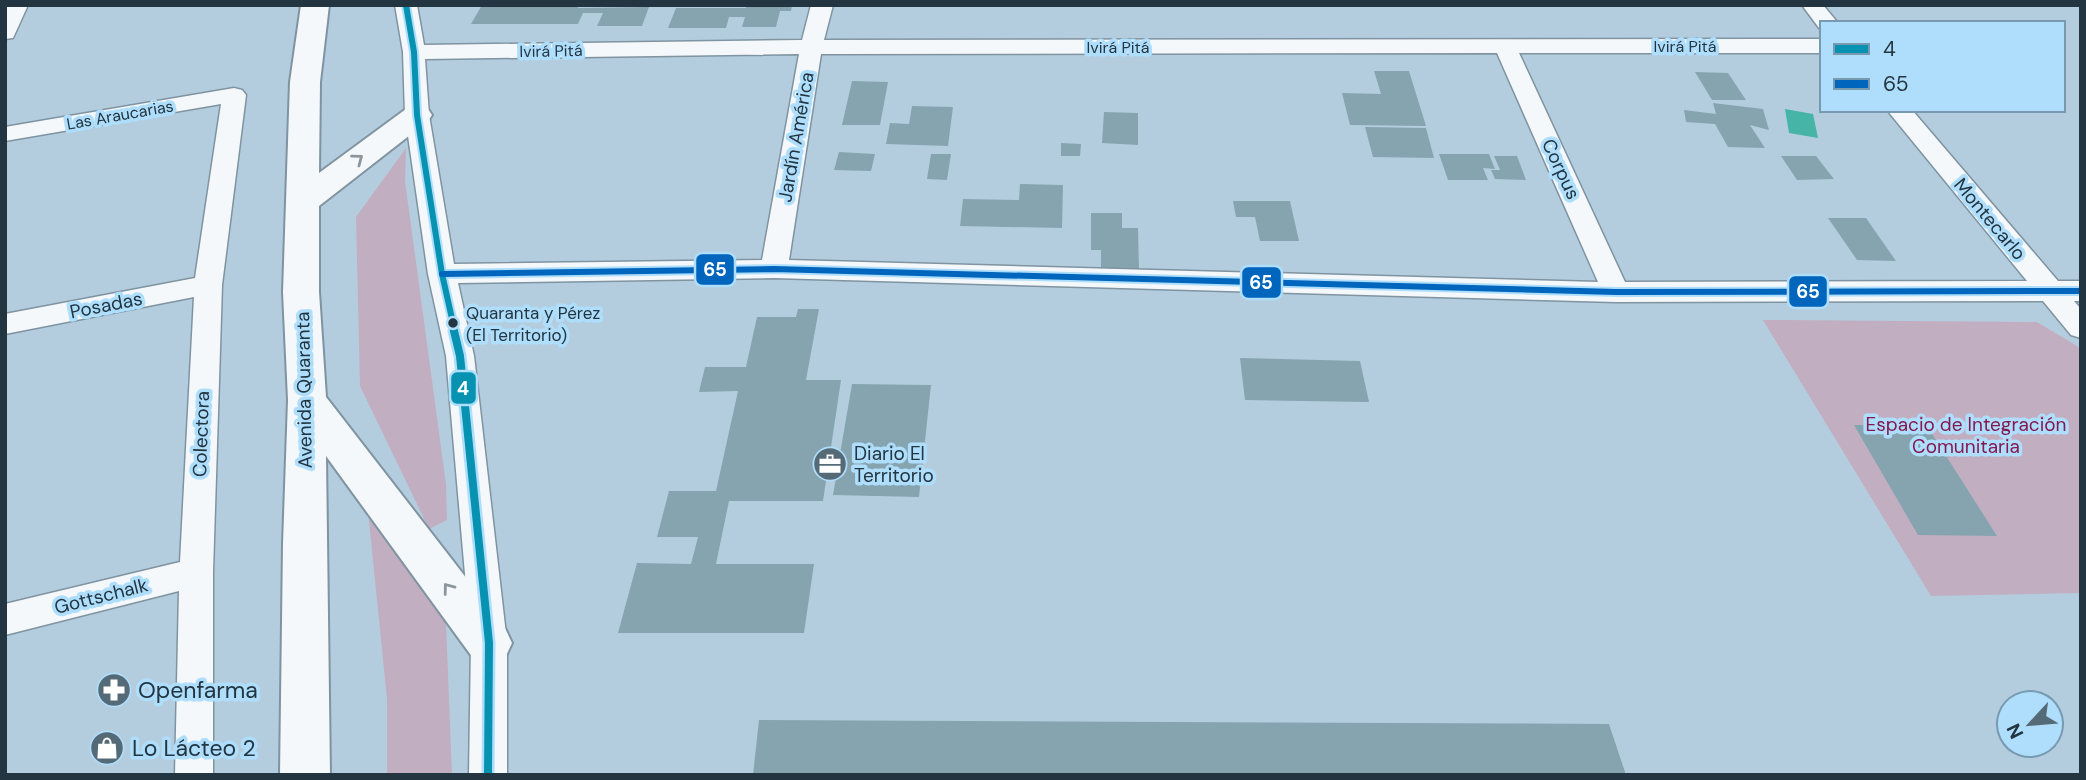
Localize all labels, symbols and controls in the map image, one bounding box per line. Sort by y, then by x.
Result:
legend [1820,21,2065,112]
text: 4 [1883,35,1896,63]
street label: Ivirá Pitá [1654,36,1717,57]
street label: Ivirá Pitá [1087,37,1150,58]
street label: Ivirá Pitá [519,40,583,62]
street label: Jardín América [772,70,820,204]
text: 65 [1883,70,1909,98]
street label: Las Araucarias [65,95,175,135]
street label: Corpus [1536,135,1586,203]
one-way arrow [351,155,363,168]
street label: Montecarlo [1948,173,2032,265]
line badge: 65 [695,253,735,286]
text: 65 [703,257,727,282]
line badge: 65 [1241,266,1282,299]
text: 65 [1249,270,1273,295]
line badge: 65 [1788,275,1828,308]
text: 65 [1796,279,1820,304]
street label: Posadas [68,286,144,324]
place label: Quaranta y Pérez (El Territorio) [466,302,600,346]
street label: Avenida Quaranta [290,311,318,469]
marker: Quaranta y Pérez (El Territorio) [446,316,460,330]
line badge: 4 [450,371,477,405]
text: 4 [457,376,469,401]
street label: Colectora [187,390,215,478]
park label: Espacio de Integración Comunitaria [1866,412,2066,459]
place label: Diario El Territorio [854,441,934,488]
office icon: Diario El Territorio [811,445,849,483]
street label: Gottschalk [52,572,151,620]
one-way arrow [444,584,456,596]
pharmacy icon: Openfarma [95,671,133,709]
place label: Openfarma [138,675,258,705]
north arrow [1995,689,2065,759]
text: N [2001,720,2029,743]
shop icon: Lo Lácteo 2 [88,729,126,767]
place label: Lo Lácteo 2 [132,733,256,763]

